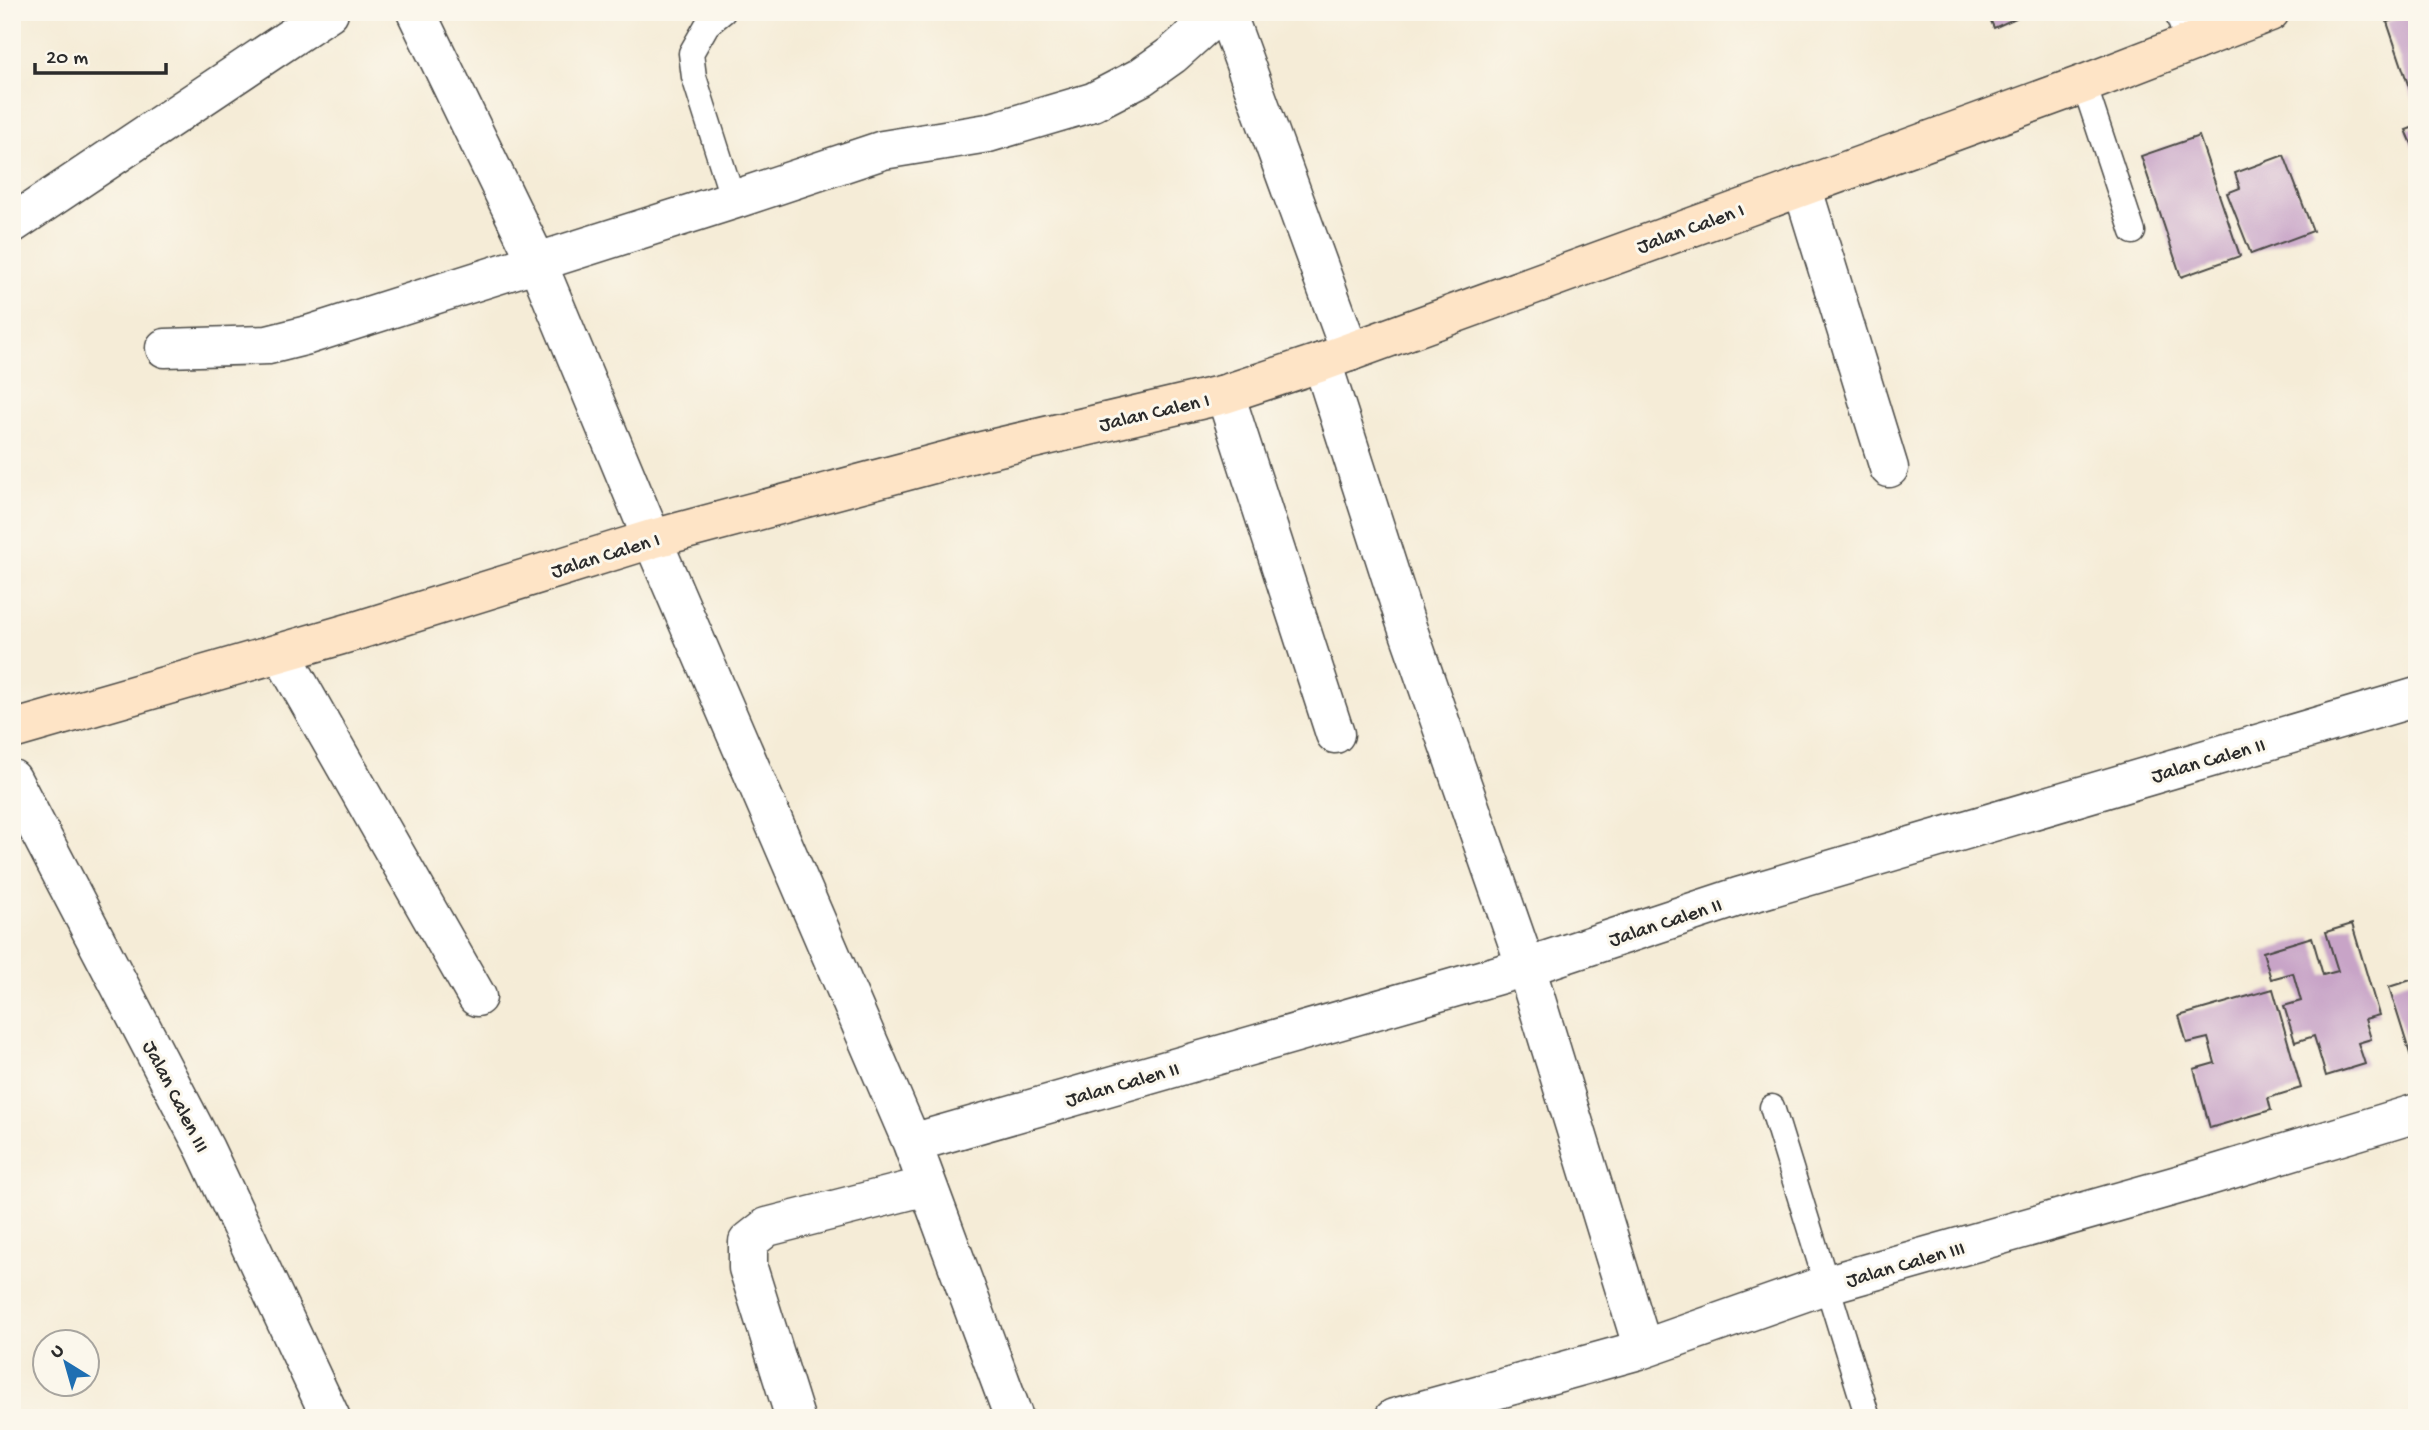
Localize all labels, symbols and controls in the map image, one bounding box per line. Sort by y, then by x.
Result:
scale bar [35,32,166,76]
text: 20 m [46,47,88,72]
street label: Jalan Calen I [1634,199,1748,261]
street label: Jalan Calen I [1097,390,1212,439]
street label: Jalan Calen I [549,529,663,586]
street label: Jalan Calen II [2149,734,2269,791]
street label: Jalan Calen II [1606,894,1726,954]
street label: Jalan Calen III [135,1037,213,1158]
street label: Jalan Calen II [1063,1058,1183,1115]
street label: Jalan Calen III [1844,1237,1968,1295]
north arrow [32,1328,102,1398]
text: U [47,1340,69,1365]

